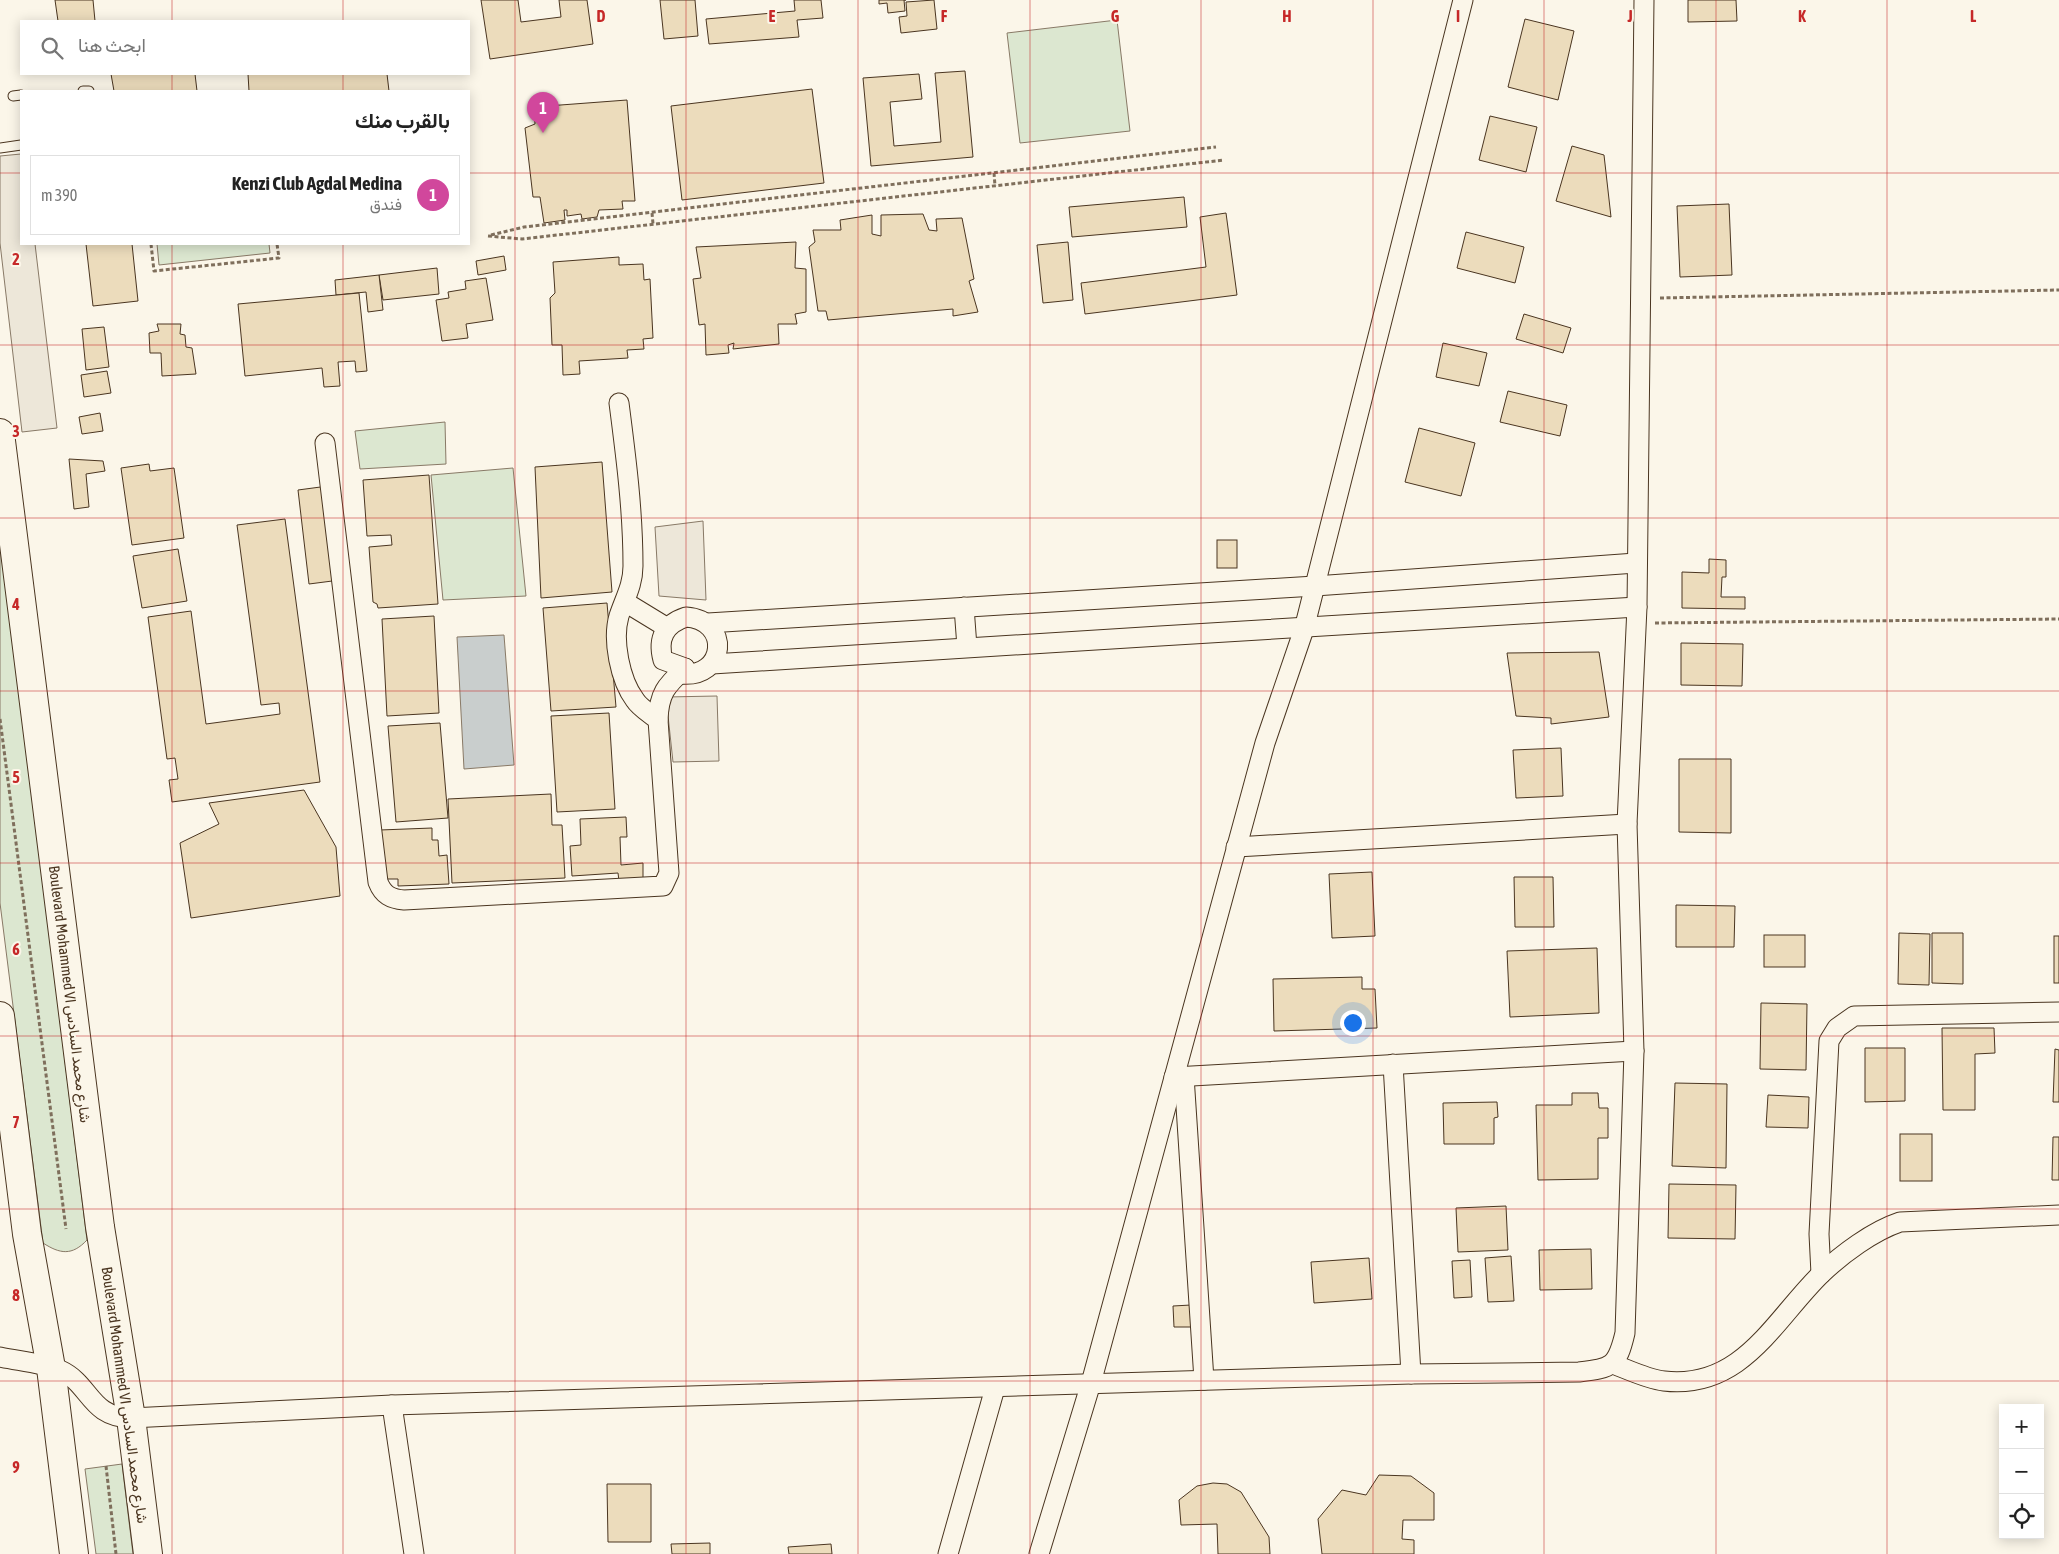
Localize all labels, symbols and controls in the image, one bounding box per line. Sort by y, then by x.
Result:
text: D [597,7,606,25]
text: E [769,7,776,25]
text: F [941,7,948,25]
text: G [1111,7,1120,25]
text: H [1282,7,1292,25]
text: I [1456,7,1460,25]
text: J [1626,7,1633,25]
text: K [1798,7,1806,25]
text: L [1970,7,1977,25]
search box [20,20,470,75]
icon: search [38,34,66,62]
text: ابحث هنا [78,34,146,56]
pin: 1 [527,92,559,133]
text: بالقرب منك [355,108,450,132]
text: Kenzi Club Agdal Medina [232,172,402,194]
text: 390 m [41,186,77,204]
text: 1 [429,186,437,204]
text: فندق [370,195,402,213]
text: 2 [12,250,20,268]
text: 3 [12,422,20,440]
text: 4 [11,595,20,613]
text: 5 [12,768,20,786]
street label: Boulevard Mohammed VI شارع محمد السادس [43,864,94,1124]
text: 6 [12,940,20,958]
your location [1340,1010,1366,1036]
text: 7 [12,1113,20,1131]
street label: Boulevard Mohammed VI شارع محمد السادس [96,1266,151,1525]
text: 8 [12,1286,20,1304]
map controls [1999,1404,2044,1539]
button: + [1999,1404,2044,1449]
button: − [1999,1449,2044,1494]
text: 9 [12,1458,20,1476]
button: locate [1999,1494,2044,1539]

